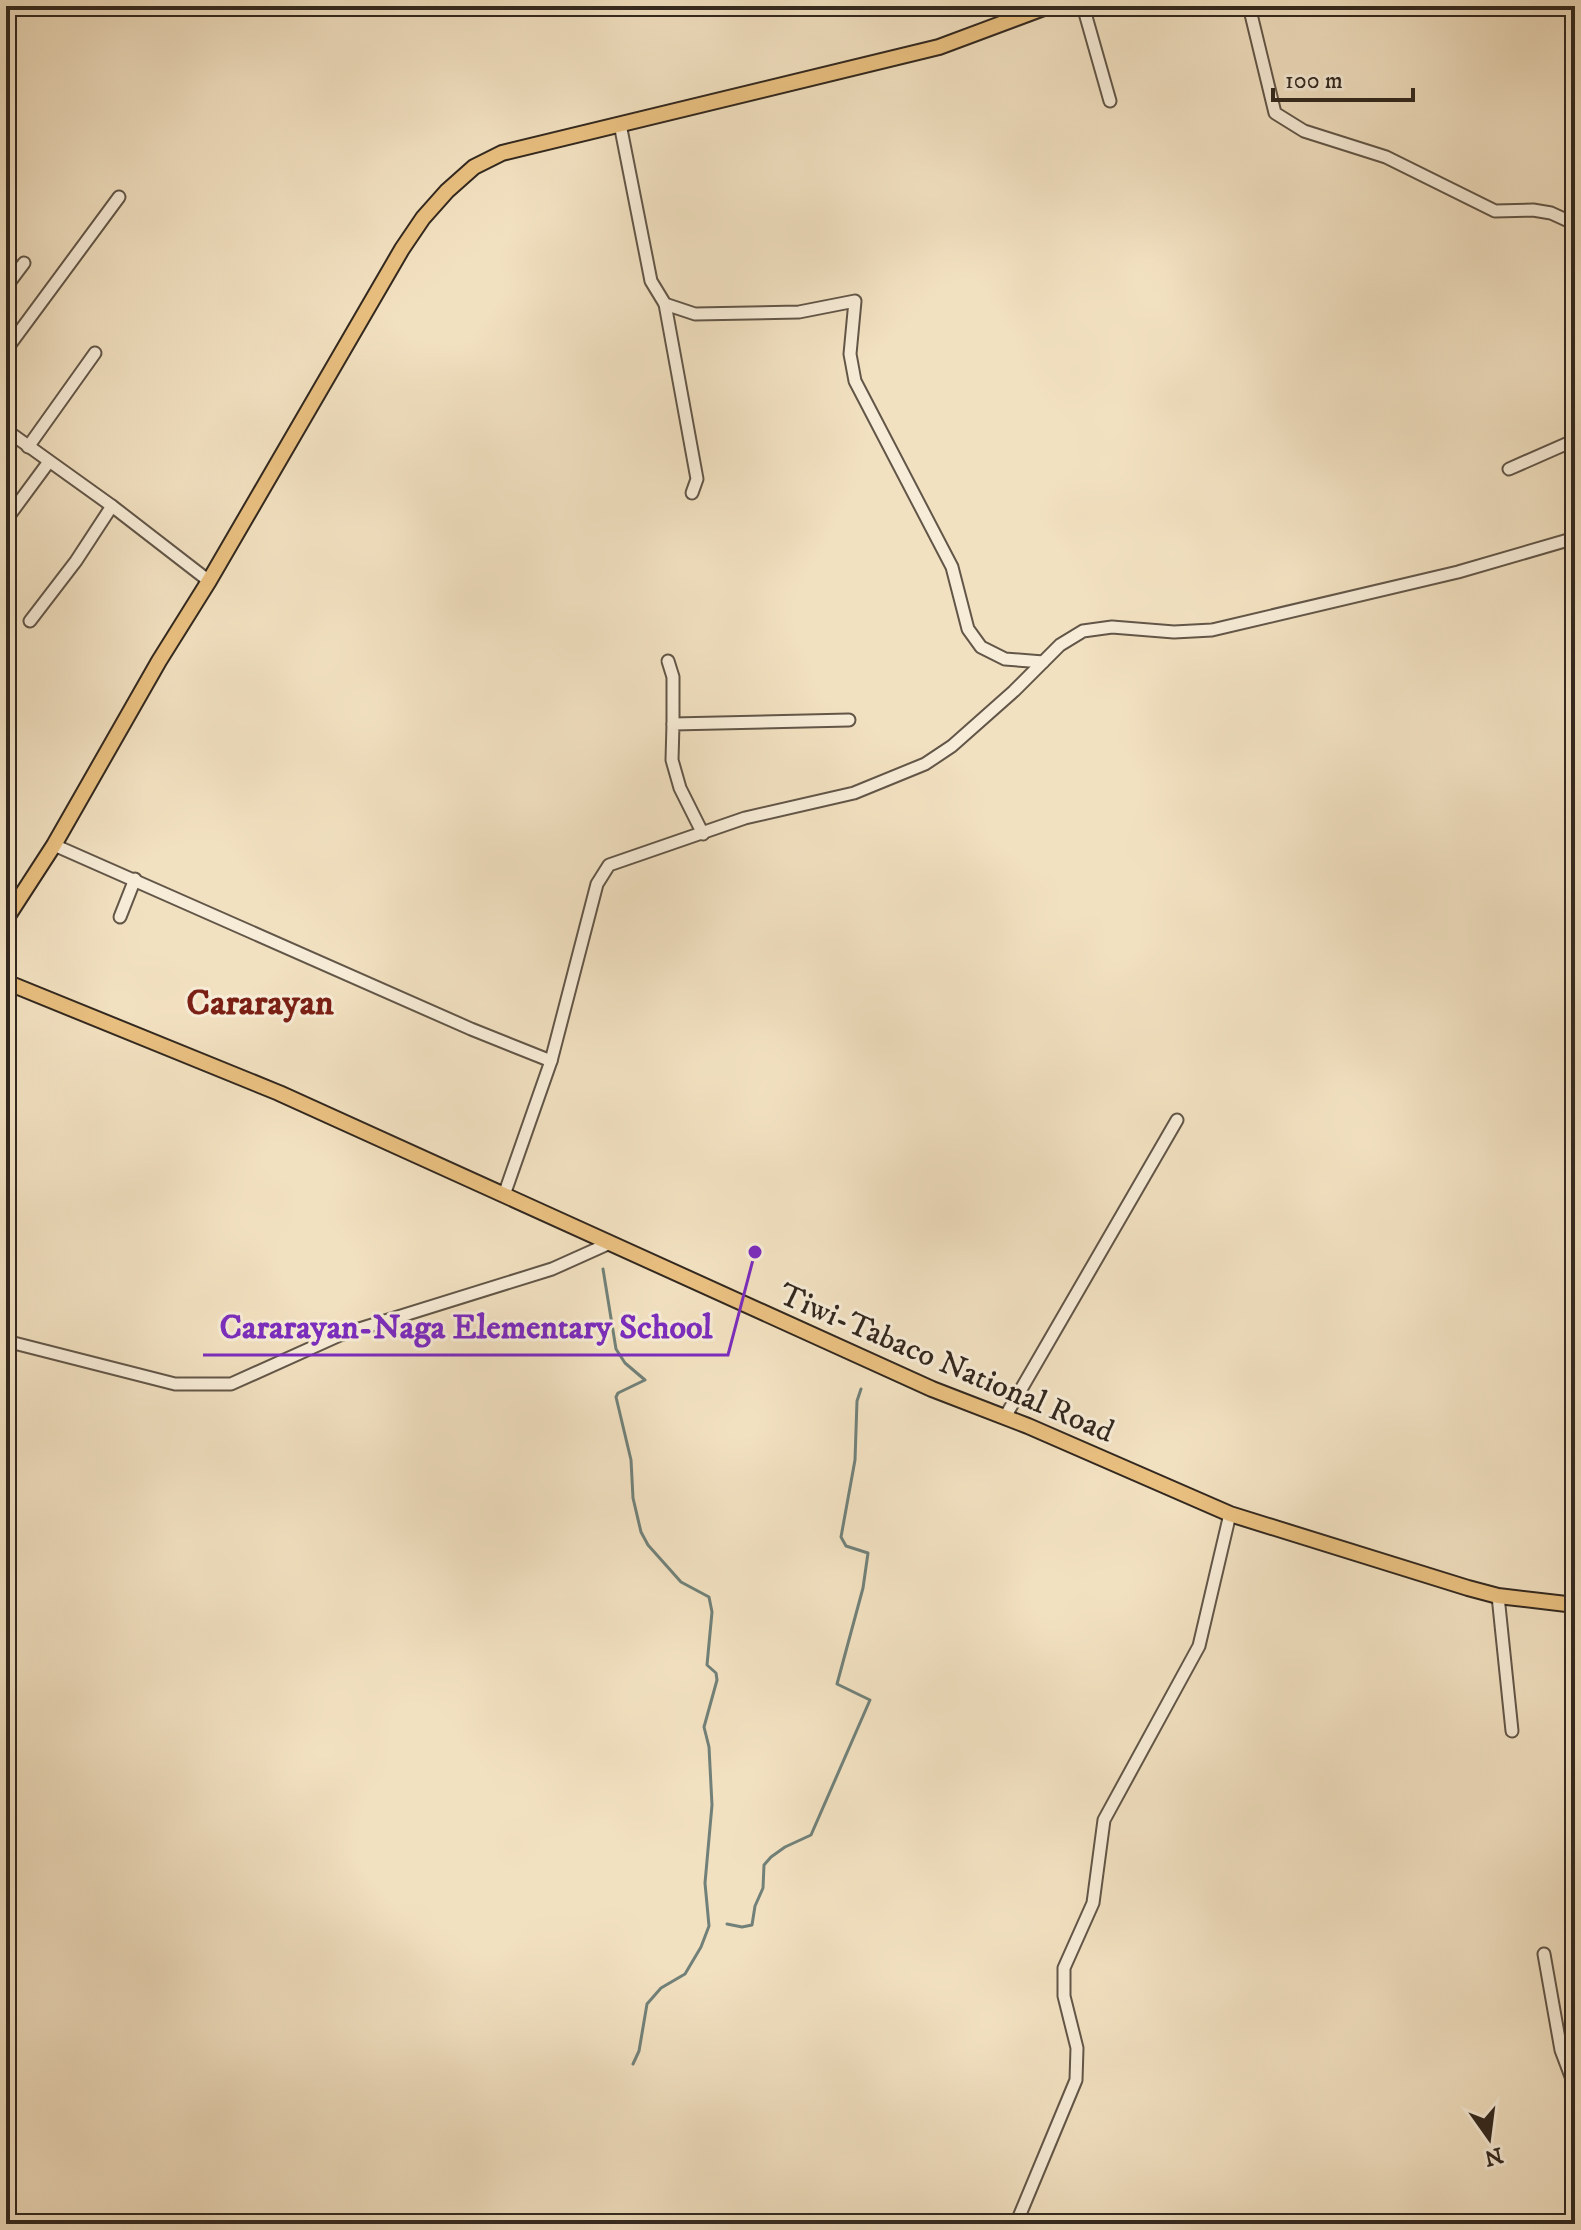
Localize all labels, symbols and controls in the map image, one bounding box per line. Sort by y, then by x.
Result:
scale bar [1273,52,1413,102]
text: 100 m [1285,66,1343,96]
district label: Cararayan [186,981,334,1026]
street label: Tiwi-Tabaco National Road [773,1275,1120,1453]
callout: Cararayan-Naga Elementary School [203,1297,728,1355]
text: Cararayan-Naga Elementary School [219,1307,713,1349]
north arrow [1449,2098,1529,2178]
text: N [1481,2141,1506,2171]

